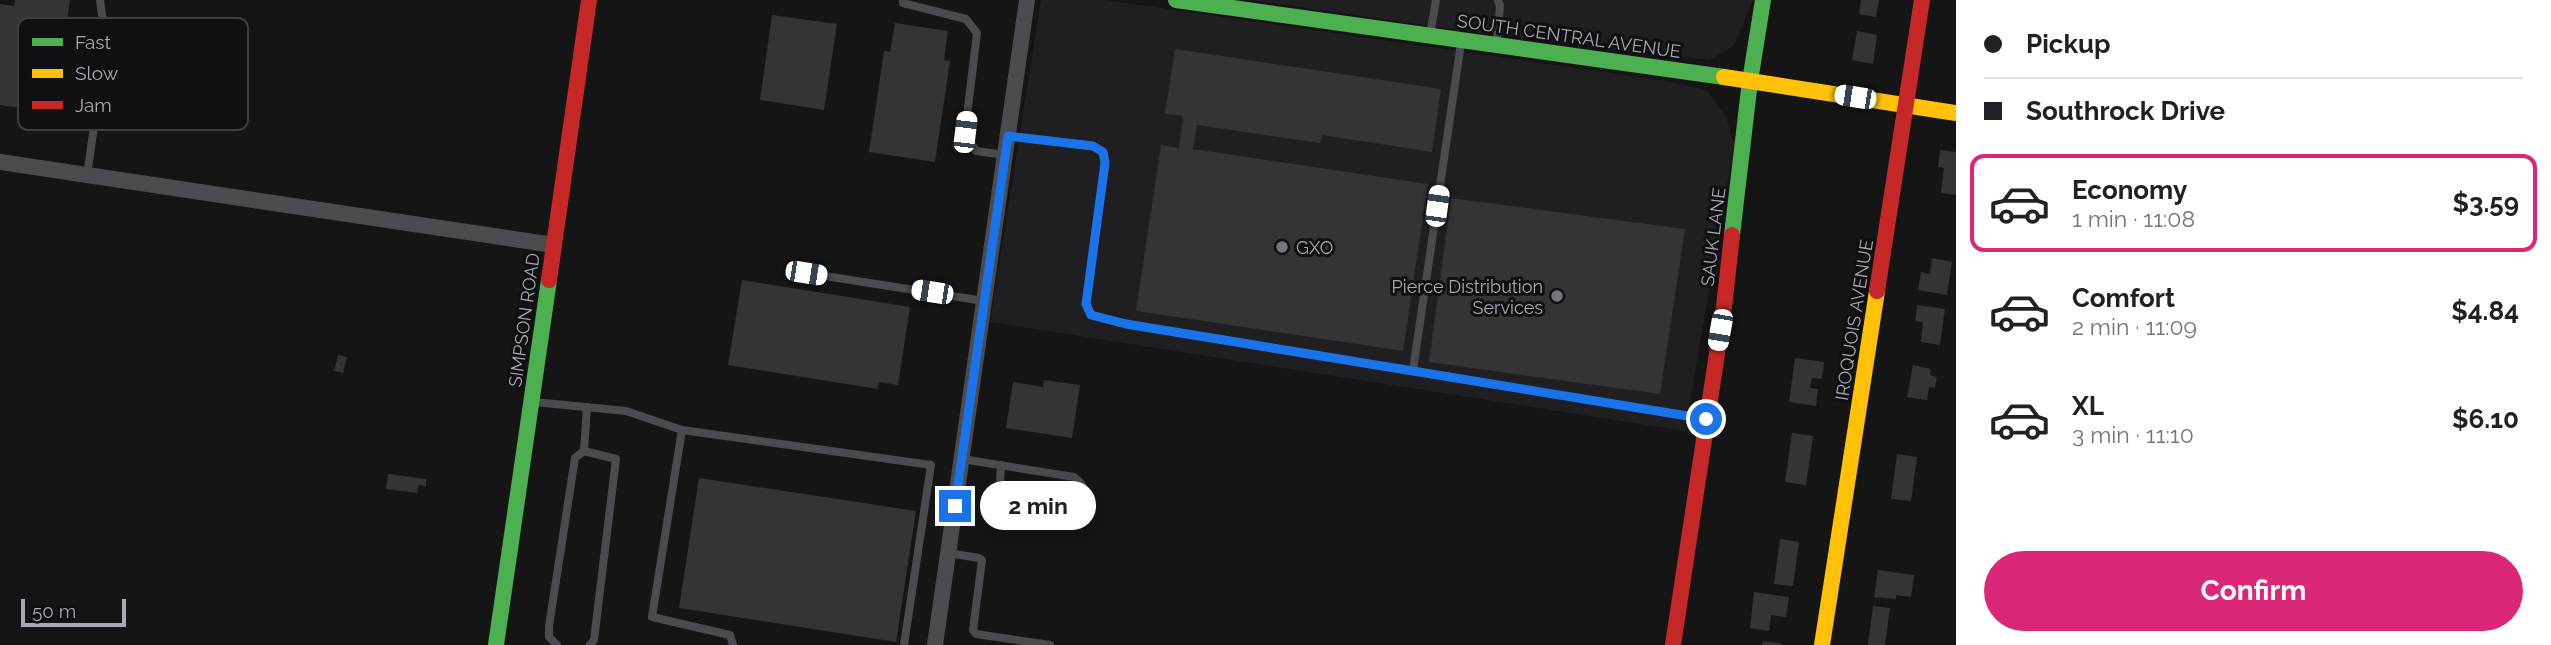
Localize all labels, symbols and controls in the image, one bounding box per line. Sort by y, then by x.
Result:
street label: SOUTH CENTRAL AVENUE [1456,10,1682,62]
legend [18,18,248,130]
text: Pickup [2026,29,2111,59]
text: Fast [75,31,111,53]
text: Slow [75,62,119,84]
car [1833,83,1878,111]
text: Jam [75,94,112,116]
text: Southrock Drive [2026,96,2225,126]
car [953,110,978,154]
icon: car [1988,172,2051,235]
text: Economy [2072,175,2187,205]
car [1424,184,1451,228]
street label: SAUK LANE [1697,186,1729,288]
text: $3.59 [2453,188,2519,218]
text: 1 min · 11:08 [2072,205,2195,232]
place label: GXO [1296,237,1333,258]
street label: IROQUOIS AVENUE [1831,238,1877,402]
marker: GXO [1274,239,1290,255]
street label: SIMPSON ROAD [504,251,544,388]
car [784,259,829,287]
place label: Pierce Distribution Services [1392,276,1543,318]
car [910,278,955,306]
icon: car [1988,280,2051,343]
text: Comfort [2072,283,2175,313]
marker: Pierce Distribution Services [1549,288,1565,304]
text: $4.84 [2451,296,2519,326]
car [1707,307,1734,353]
text: 2 min · 11:09 [2072,313,2197,340]
icon: car [1988,388,2051,451]
text: XL [2072,391,2104,421]
route start [1690,403,1722,435]
text: $6.10 [2452,404,2519,434]
text: 3 min · 11:10 [2072,421,2194,448]
callout: 2 min [979,482,1095,530]
route end [939,490,971,522]
text: 2 min [1008,492,1068,519]
button: Confirm [1984,551,2523,631]
scale bar [21,596,126,628]
text: 50 m [32,600,76,622]

